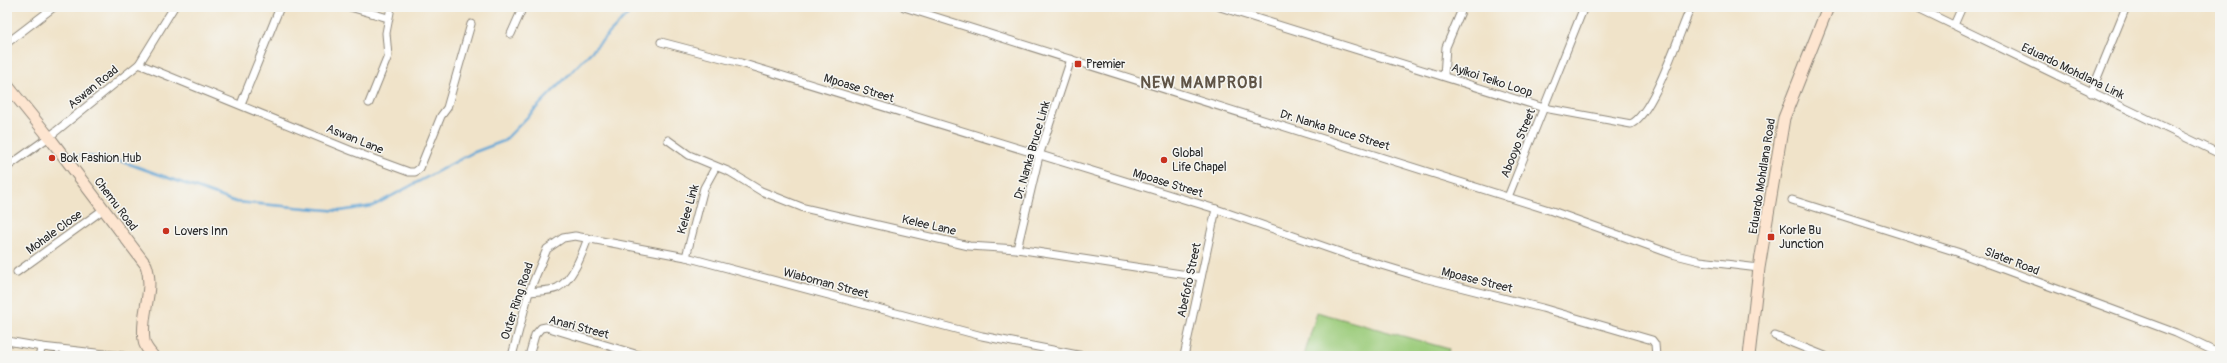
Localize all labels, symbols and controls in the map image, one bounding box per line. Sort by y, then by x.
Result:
street label: Eduardo Mohdlana Link [2019,40,2127,103]
place label: Premier [1086,57,1126,72]
marker: Premier [1073,59,1083,69]
street label: Ayikoi Teiko Loop [1449,60,1535,101]
street label: Aswan Road [65,62,122,112]
street label: Mpoase Street [822,71,896,106]
district label: NEW MAMPROBI [1140,73,1264,93]
street label: Dr. Nanka Bruce Link [1011,99,1054,201]
street label: Abooyo Street [1498,106,1539,180]
street label: Dr. Nanka Bruce Street [1278,107,1392,154]
street label: Eduardo Mohdlana Road [1746,117,1779,235]
street label: Aswan Lane [324,121,386,158]
place label: Global Life Chapel [1172,146,1227,175]
place label: Bok Fashion Hub [60,151,142,166]
marker: Bok Fashion Hub [47,153,57,163]
marker: Global Life Chapel [1159,155,1169,165]
street label: Mpoase Street [1131,166,1205,201]
street label: Chemu Road [91,175,141,234]
street label: Kelee Link [674,183,703,236]
street label: Mohale Close [23,207,85,258]
street label: Kelee Lane [900,212,958,239]
place label: Korle Bu Junction [1779,223,1824,252]
place label: Lovers Inn [174,224,228,239]
marker: Lovers Inn [161,226,171,236]
marker: Korle Bu Junction [1766,232,1776,242]
street label: Abefofo Street [1174,241,1205,319]
street label: Slater Road [1982,244,2041,279]
street label: Outer Ring Road [498,260,537,342]
street label: Mpoase Street [1440,264,1514,297]
street label: Wiaboman Street [782,265,870,302]
street label: Anari Street [547,312,611,343]

